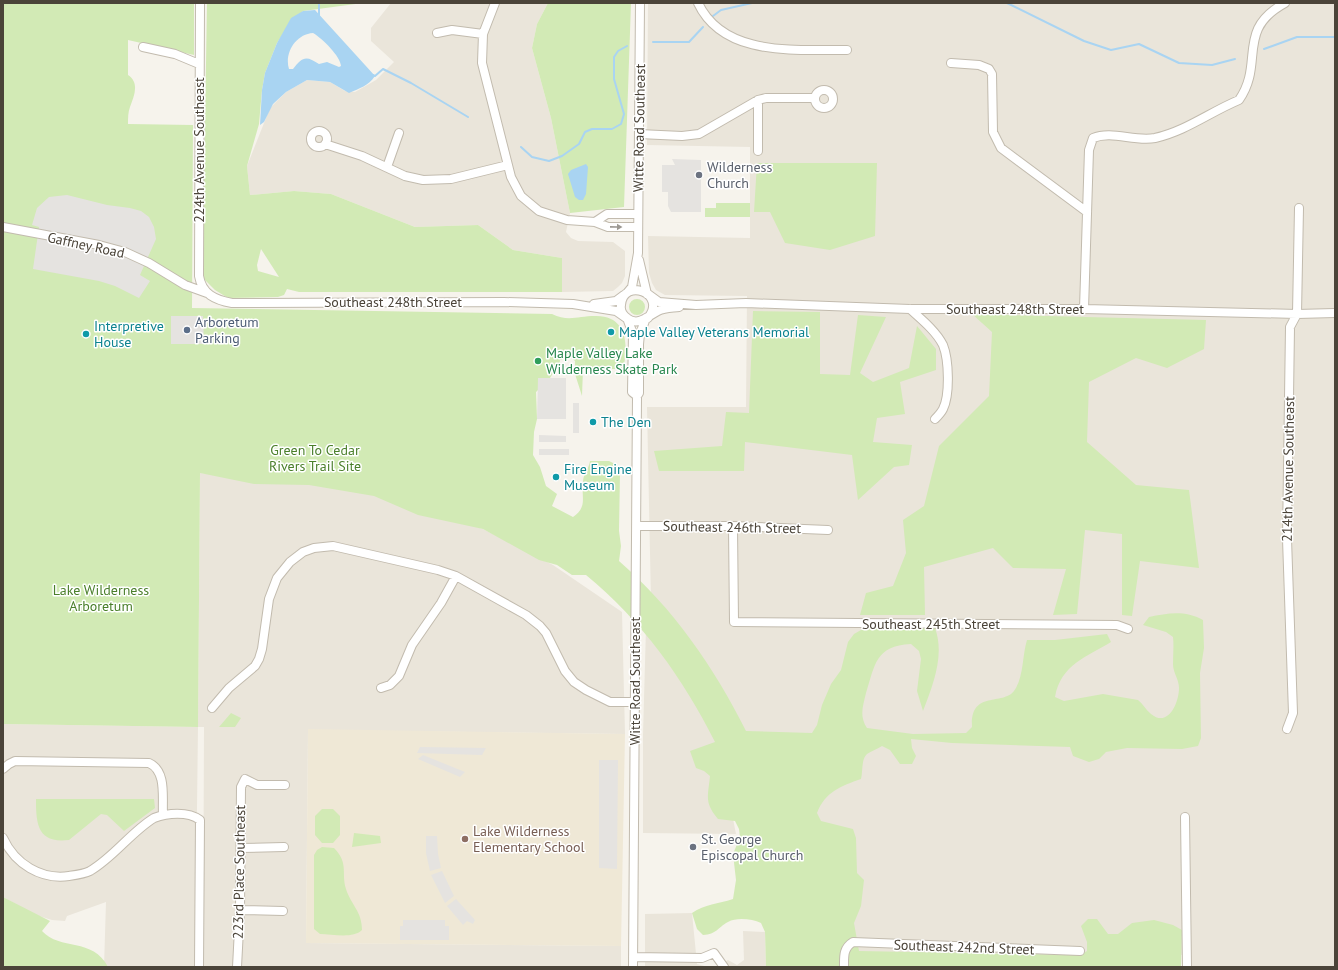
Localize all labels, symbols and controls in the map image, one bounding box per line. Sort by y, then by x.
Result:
street label: Witte Road Southeast [629,63,649,192]
street label: 224th Avenue Southeast [190,77,208,223]
place label: Wilderness Church [707,158,772,192]
marker: Wilderness Church [694,170,704,180]
one-way arrow [610,224,623,230]
street label: Gaffney Road [46,228,126,262]
street label: Southeast 248th Street [324,293,462,311]
street label: Southeast 248th Street [946,300,1084,318]
place label: Arboretum Parking [195,313,259,347]
place label: Interpretive House [94,317,164,351]
place label: Maple Valley Veterans Memorial [619,323,809,341]
marker: Arboretum Parking [182,325,192,335]
marker: Maple Valley Veterans Memorial [606,327,616,337]
marker: Interpretive House [81,329,91,339]
place label: Maple Valley Lake Wilderness Skate Park [546,344,678,378]
marker: Maple Valley Lake Wilderness Skate Park [533,356,543,366]
street label: 214th Avenue Southeast [1278,396,1298,542]
place label: The Den [601,413,651,431]
marker: The Den [588,417,598,427]
park label: Green To Cedar Rivers Trail Site [269,441,361,475]
place label: Fire Engine Museum [564,460,632,494]
marker: Fire Engine Museum [551,472,561,482]
street label: Southeast 246th Street [663,517,801,537]
park label: Lake Wilderness Arboretum [53,581,149,615]
street label: Southeast 245th Street [862,615,1000,633]
street label: Witte Road Southeast [626,617,644,745]
street label: 223rd Place Southeast [229,805,249,939]
place label: Lake Wilderness Elementary School [473,822,585,856]
place label: St. George Episcopal Church [701,830,804,864]
marker: Lake Wilderness Elementary School [460,834,470,844]
marker: St. George Episcopal Church [688,842,698,852]
street label: Southeast 242nd Street [893,936,1035,958]

